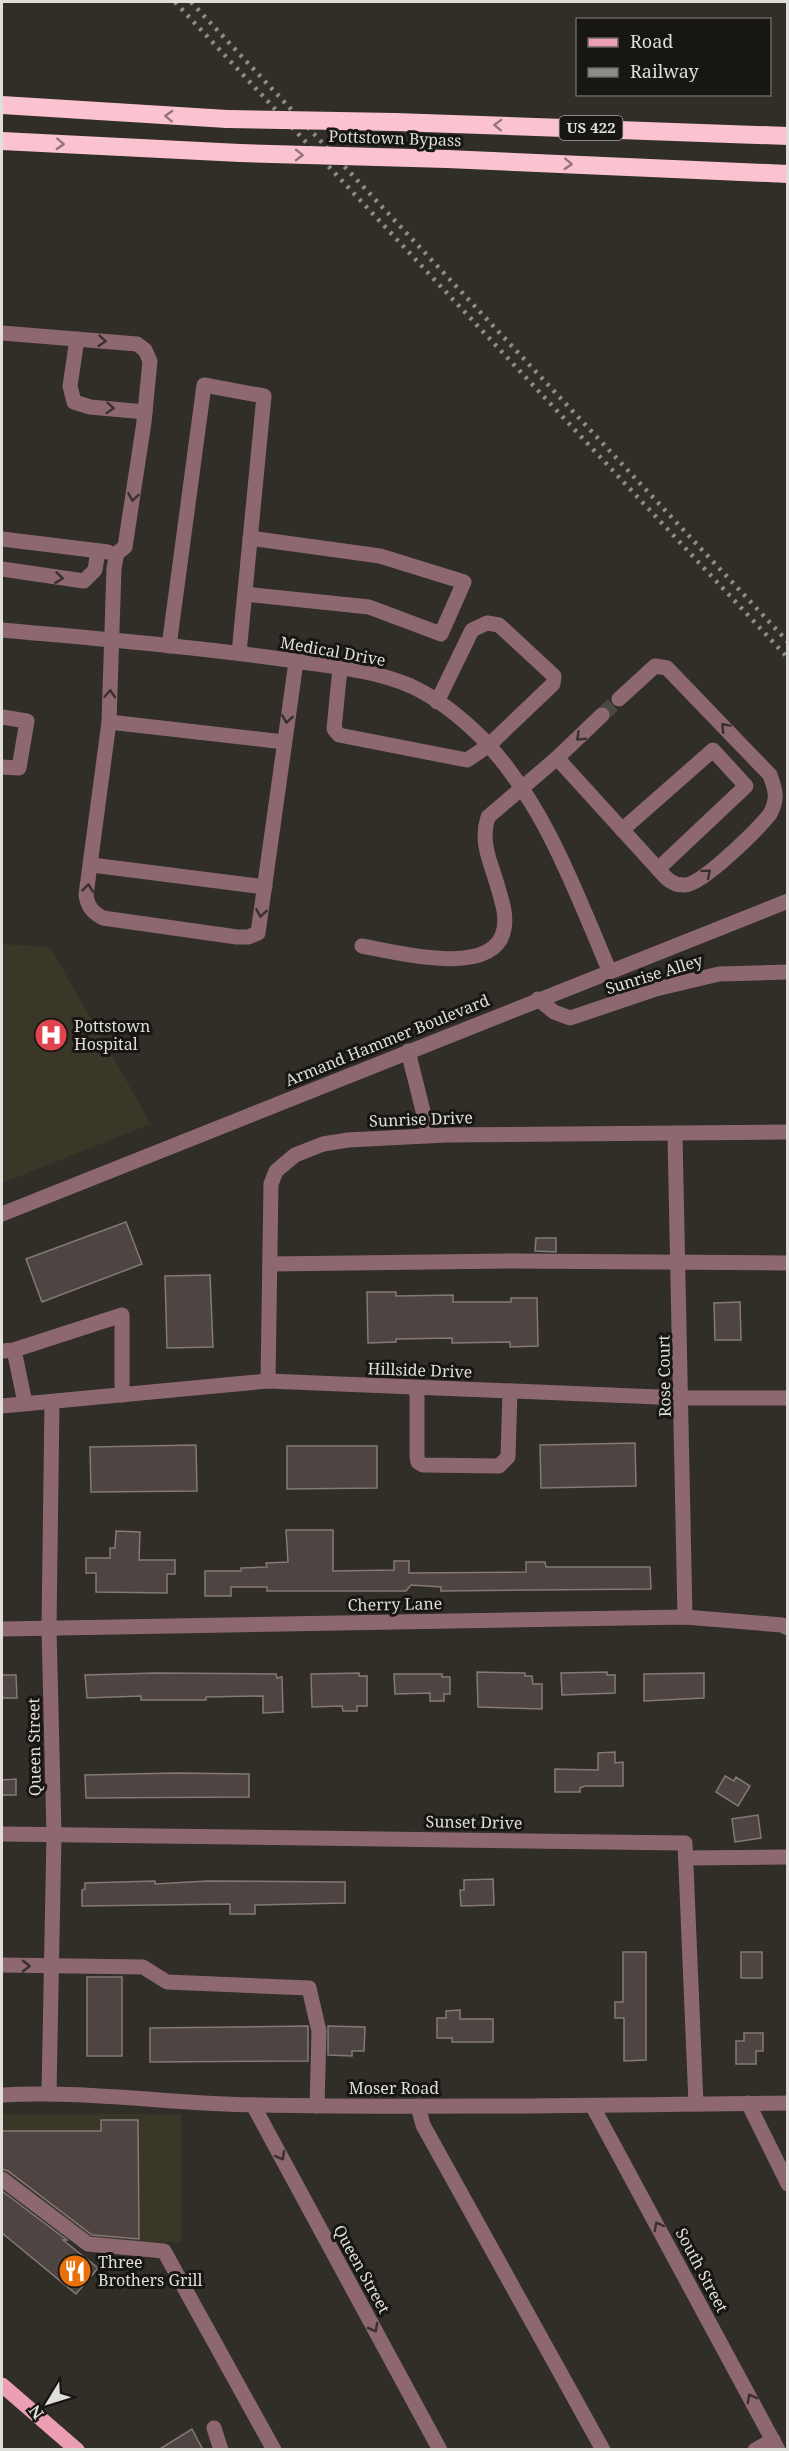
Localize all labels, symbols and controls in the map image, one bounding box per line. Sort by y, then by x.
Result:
legend [576,18,771,96]
text: Road [630,29,673,53]
text: Railway [630,59,700,83]
one-way arrow [164,109,173,122]
road number: US 422 [560,116,622,140]
one-way arrow [494,119,503,131]
street label: Pottstown Bypass [328,125,462,151]
one-way arrow [55,138,64,151]
one-way arrow [294,149,303,161]
one-way arrow [564,158,573,171]
one-way arrow [97,334,106,347]
one-way arrow [105,401,114,414]
one-way arrow [127,493,139,502]
one-way arrow [54,571,63,584]
street label: Medical Drive [279,631,387,671]
one-way arrow [104,689,117,698]
one-way arrow [282,715,294,724]
one-way arrow [721,723,732,734]
one-way arrow [576,730,586,741]
one-way arrow [700,870,711,881]
one-way arrow [81,883,94,892]
one-way arrow [255,907,268,917]
street label: Sunrise Alley [603,948,706,999]
street label: Armand Hammer Boulevard [282,989,493,1091]
place label: Pottstown Hospital [74,1015,150,1055]
hospital icon: Pottstown Hospital [33,1017,69,1053]
street label: Sunrise Drive [369,1106,473,1132]
street label: Rose Court [652,1334,676,1417]
street label: Hillside Drive [367,1357,473,1383]
street label: Cherry Lane [347,1592,443,1616]
street label: Queen Street [22,1697,46,1796]
street label: Sunset Drive [425,1810,523,1834]
one-way arrow [22,1959,31,1972]
street label: Moser Road [349,2077,439,2099]
one-way arrow [274,2150,285,2161]
street label: Queen Street [329,2221,396,2318]
one-way arrow [654,2222,665,2233]
street label: South Street [671,2224,734,2316]
place label: Three Brothers Grill [98,2251,203,2291]
restaurant icon: Three Brothers Grill [57,2253,93,2289]
one-way arrow [367,2321,378,2332]
north arrow [18,2373,78,2433]
one-way arrow [747,2394,758,2404]
text: N [23,2400,49,2424]

